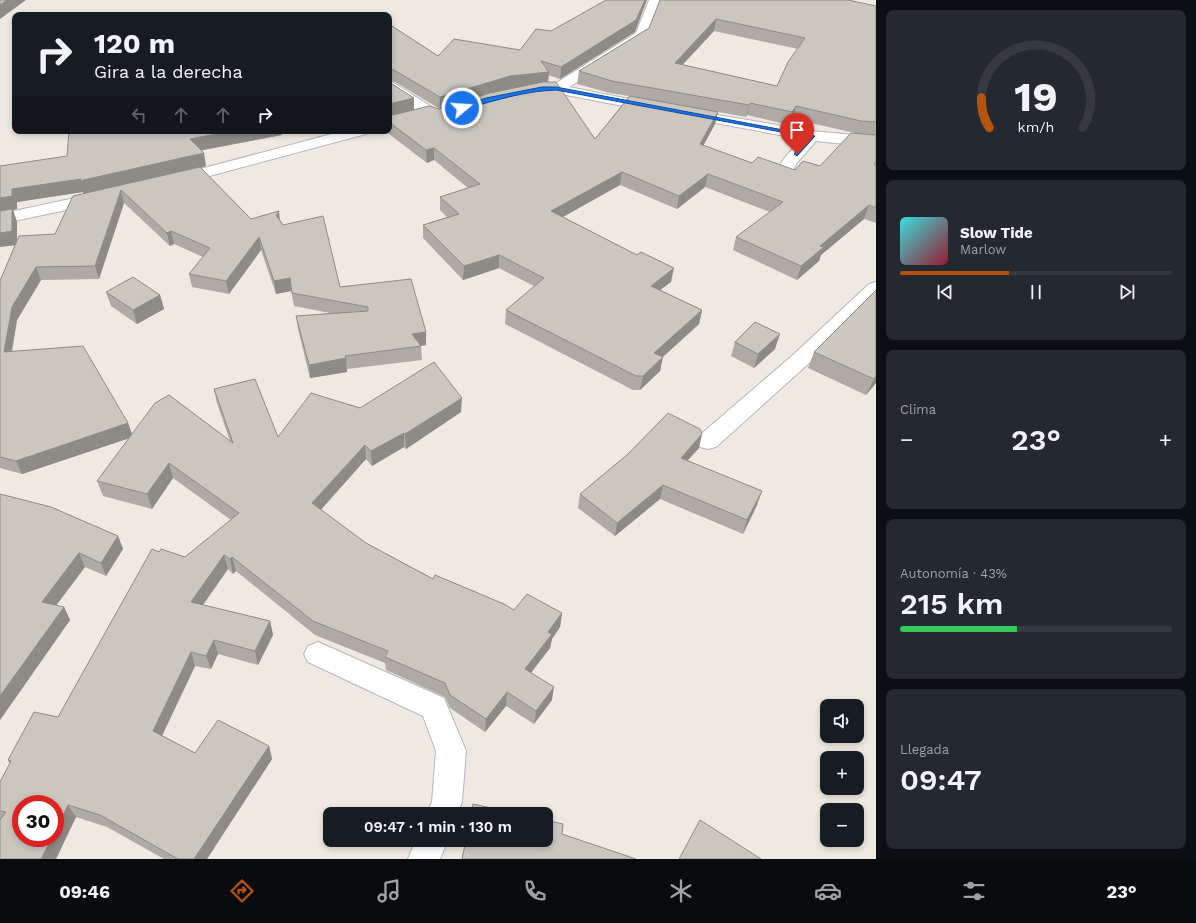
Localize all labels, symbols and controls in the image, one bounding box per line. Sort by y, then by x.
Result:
text: 120 m [94,27,175,60]
icon: right [28,28,80,80]
text: Gira a la derecha [94,61,243,82]
text: 19 [1014,72,1058,121]
position arrow [441,87,483,129]
icon: left [128,104,150,126]
icon: ahead [170,104,192,126]
icon: ahead [212,104,234,126]
icon: right [254,104,276,126]
pin [780,113,814,154]
text: km/h [1018,118,1054,134]
icon: arrive [786,119,808,141]
text: Slow Tide [960,224,1033,242]
text: Marlow [960,242,1006,257]
icon: previous [934,281,956,303]
icon: pause [1025,281,1047,303]
icon: next [1116,281,1138,303]
text: Clima [900,402,936,417]
text: 23° [1011,422,1061,457]
text: − [900,427,913,452]
text: + [1159,427,1172,452]
text: Autonomía · 43% [900,566,1007,581]
text: 215 km [900,586,1003,621]
map controls [820,699,864,847]
button: sound [820,699,864,743]
text: Llegada [900,742,949,757]
button: + [820,751,864,795]
text: 09:47 [900,762,982,797]
speed limit sign: 30 [12,795,64,847]
button: − [820,803,864,847]
text: 09:47 · 1 min · 130 m [364,818,512,836]
icon: directions [228,877,256,905]
icon: music [375,877,403,905]
icon: phone [521,877,549,905]
icon: climate [667,877,695,905]
icon: car [814,877,842,905]
icon: filters [960,877,988,905]
text: 09:46 [59,881,110,902]
text: 23° [1106,881,1137,902]

